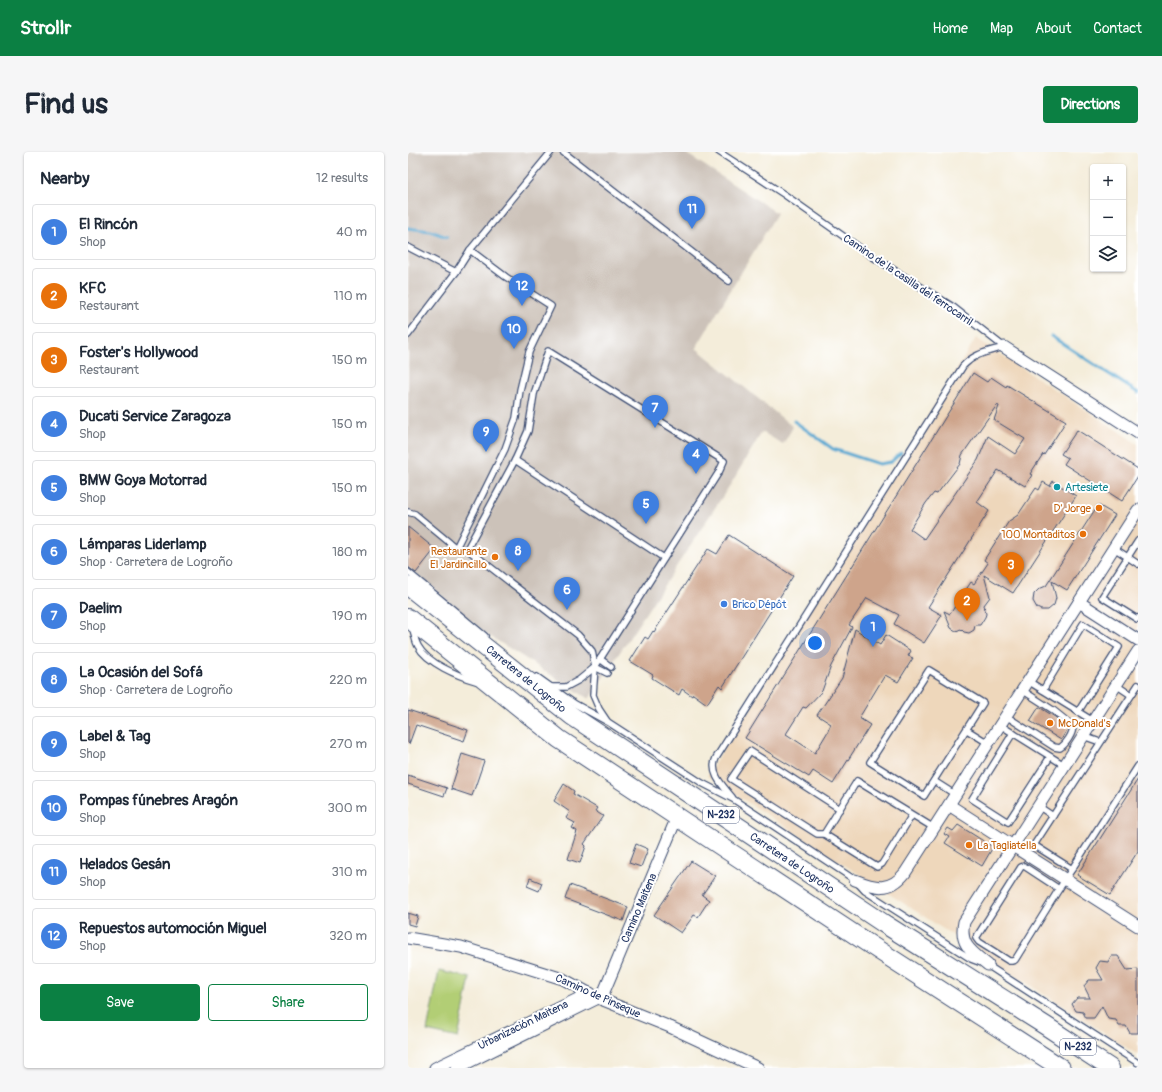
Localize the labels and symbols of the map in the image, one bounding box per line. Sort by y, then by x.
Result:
pin: 11 [679,196,705,229]
street label: Camino de la casilla del ferrocarril [841,232,975,328]
pin: 12 [509,273,535,306]
pin: 10 [501,316,527,349]
pin: 7 [642,395,668,428]
pin: 9 [473,419,499,452]
pin: 4 [683,441,709,474]
place label: Artesiete [1065,481,1109,494]
marker: Artesiete [1052,482,1062,492]
pin: 5 [633,491,659,524]
place label: D' Jorge [1053,502,1092,515]
marker: D' Jorge [1094,503,1104,513]
place label: 100 Montaditos [1001,528,1075,541]
marker: 100 Montaditos [1078,529,1088,539]
pin: 8 [505,538,531,571]
place label: Restaurante El Jardincillo [430,545,488,571]
marker: Restaurante El Jardincillo [490,552,500,562]
pin: 3 [998,552,1024,585]
pin: 6 [554,577,580,610]
pin: 2 [954,588,980,621]
place label: Brico Dépôt [732,598,787,611]
marker: Brico Dépôt [719,599,729,609]
pin: 1 [860,614,886,647]
your location [805,633,825,653]
street label: Carretera de Logroño [483,643,569,715]
place label: McDonald's [1058,717,1111,730]
marker: McDonald's [1045,718,1055,728]
road number: N-232 [703,807,739,823]
street label: Carretera de Logroño [747,830,837,896]
place label: La Tagliatella [977,839,1036,852]
marker: La Tagliatella [964,840,974,850]
street label: Camino Maitena [619,871,659,945]
street label: Camino de Pinseque [553,971,643,1021]
street label: Urbanización Maitena [476,998,570,1052]
road number: N-232 [1060,1039,1096,1055]

